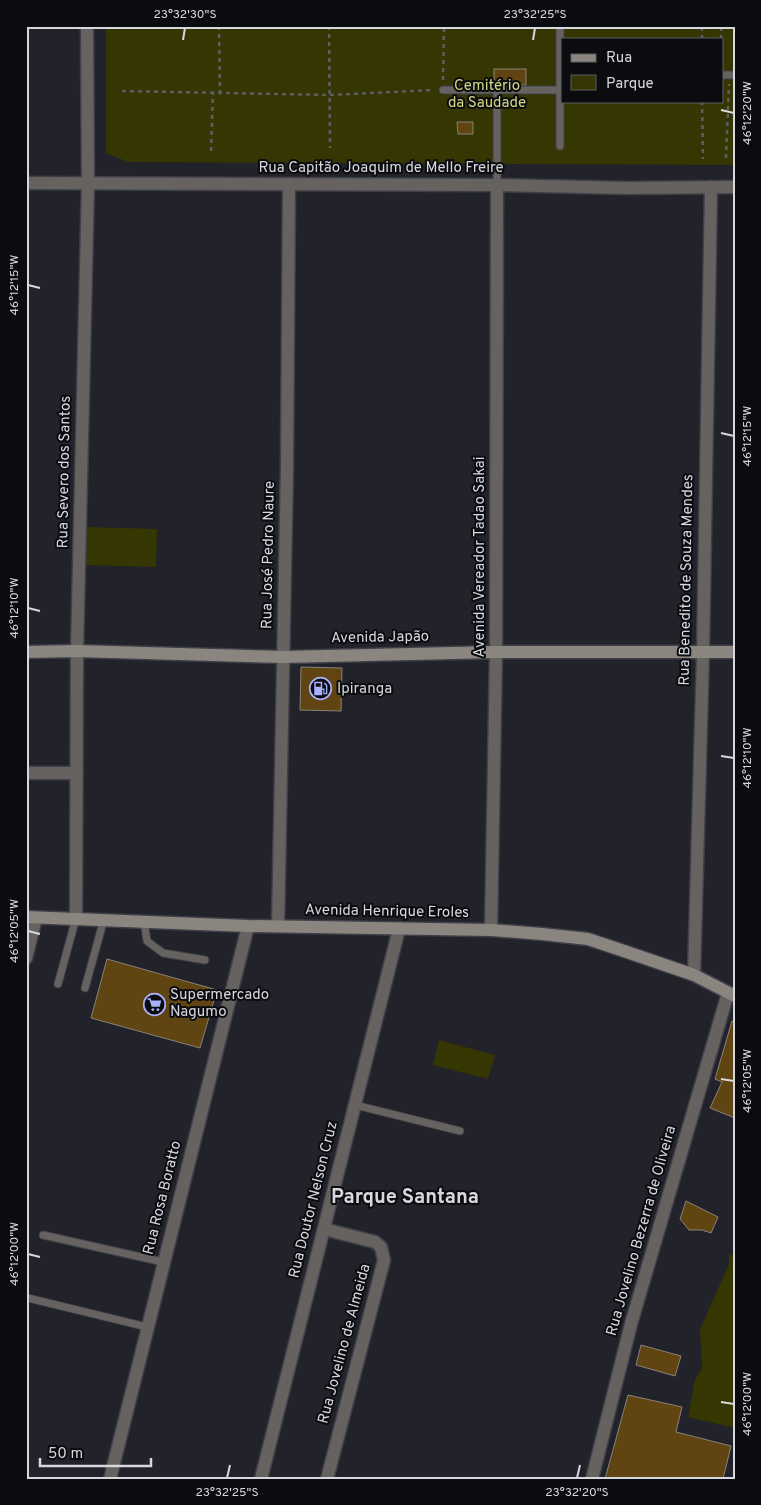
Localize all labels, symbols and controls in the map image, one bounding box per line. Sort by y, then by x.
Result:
text: 23°32'30"S [153,7,217,23]
text: 23°32'25"S [503,7,567,23]
legend [561,38,724,102]
text: Rua [606,49,632,68]
text: Parque [606,75,654,94]
park label: Cemitério da Saudade [448,77,526,113]
text: 46°12'20"W [740,81,756,145]
street label: Rua Capitão Joaquim de Mello Freire [258,159,504,178]
text: 46°12'15"W [7,255,23,315]
street label: Rua Severo dos Santos [54,396,76,548]
text: 46°12'15"W [740,406,756,466]
street label: Avenida Vereador Tadao Sakai [471,457,490,657]
street label: Rua Benedito de Souza Mendes [676,474,698,686]
street label: Rua José Pedro Naure [258,481,280,629]
text: 46°12'10"W [7,577,23,639]
street label: Avenida Japão [331,628,429,648]
fuel station icon: Ipiranga [309,677,333,701]
place label: Ipiranga [337,680,392,699]
text: 46°12'10"W [740,727,756,789]
text: 46°12'05"W [7,899,23,963]
street label: Avenida Henrique Eroles [305,901,469,923]
place label: Supermercado Nagumo [170,986,269,1022]
supermarket icon: Supermercado Nagumo [142,992,166,1016]
text: 46°12'05"W [740,1049,756,1113]
street label: Rua Doutor Nelson Cruz [285,1120,343,1280]
street label: Rua Jovelino Bezerra de Oliveira [603,1124,681,1338]
street label: Rua Rosa Boratto [140,1139,186,1257]
district label: Parque Santana [331,1185,479,1211]
text: 46°12'00"W [7,1222,23,1286]
street label: Rua Jovelino de Almeida [314,1262,376,1426]
text: 46°12'00"W [740,1372,756,1436]
scale bar [40,1435,151,1467]
text: 50 m [48,1445,83,1464]
text: 23°32'25"S [195,1485,259,1501]
text: 23°32'20"S [545,1485,609,1501]

